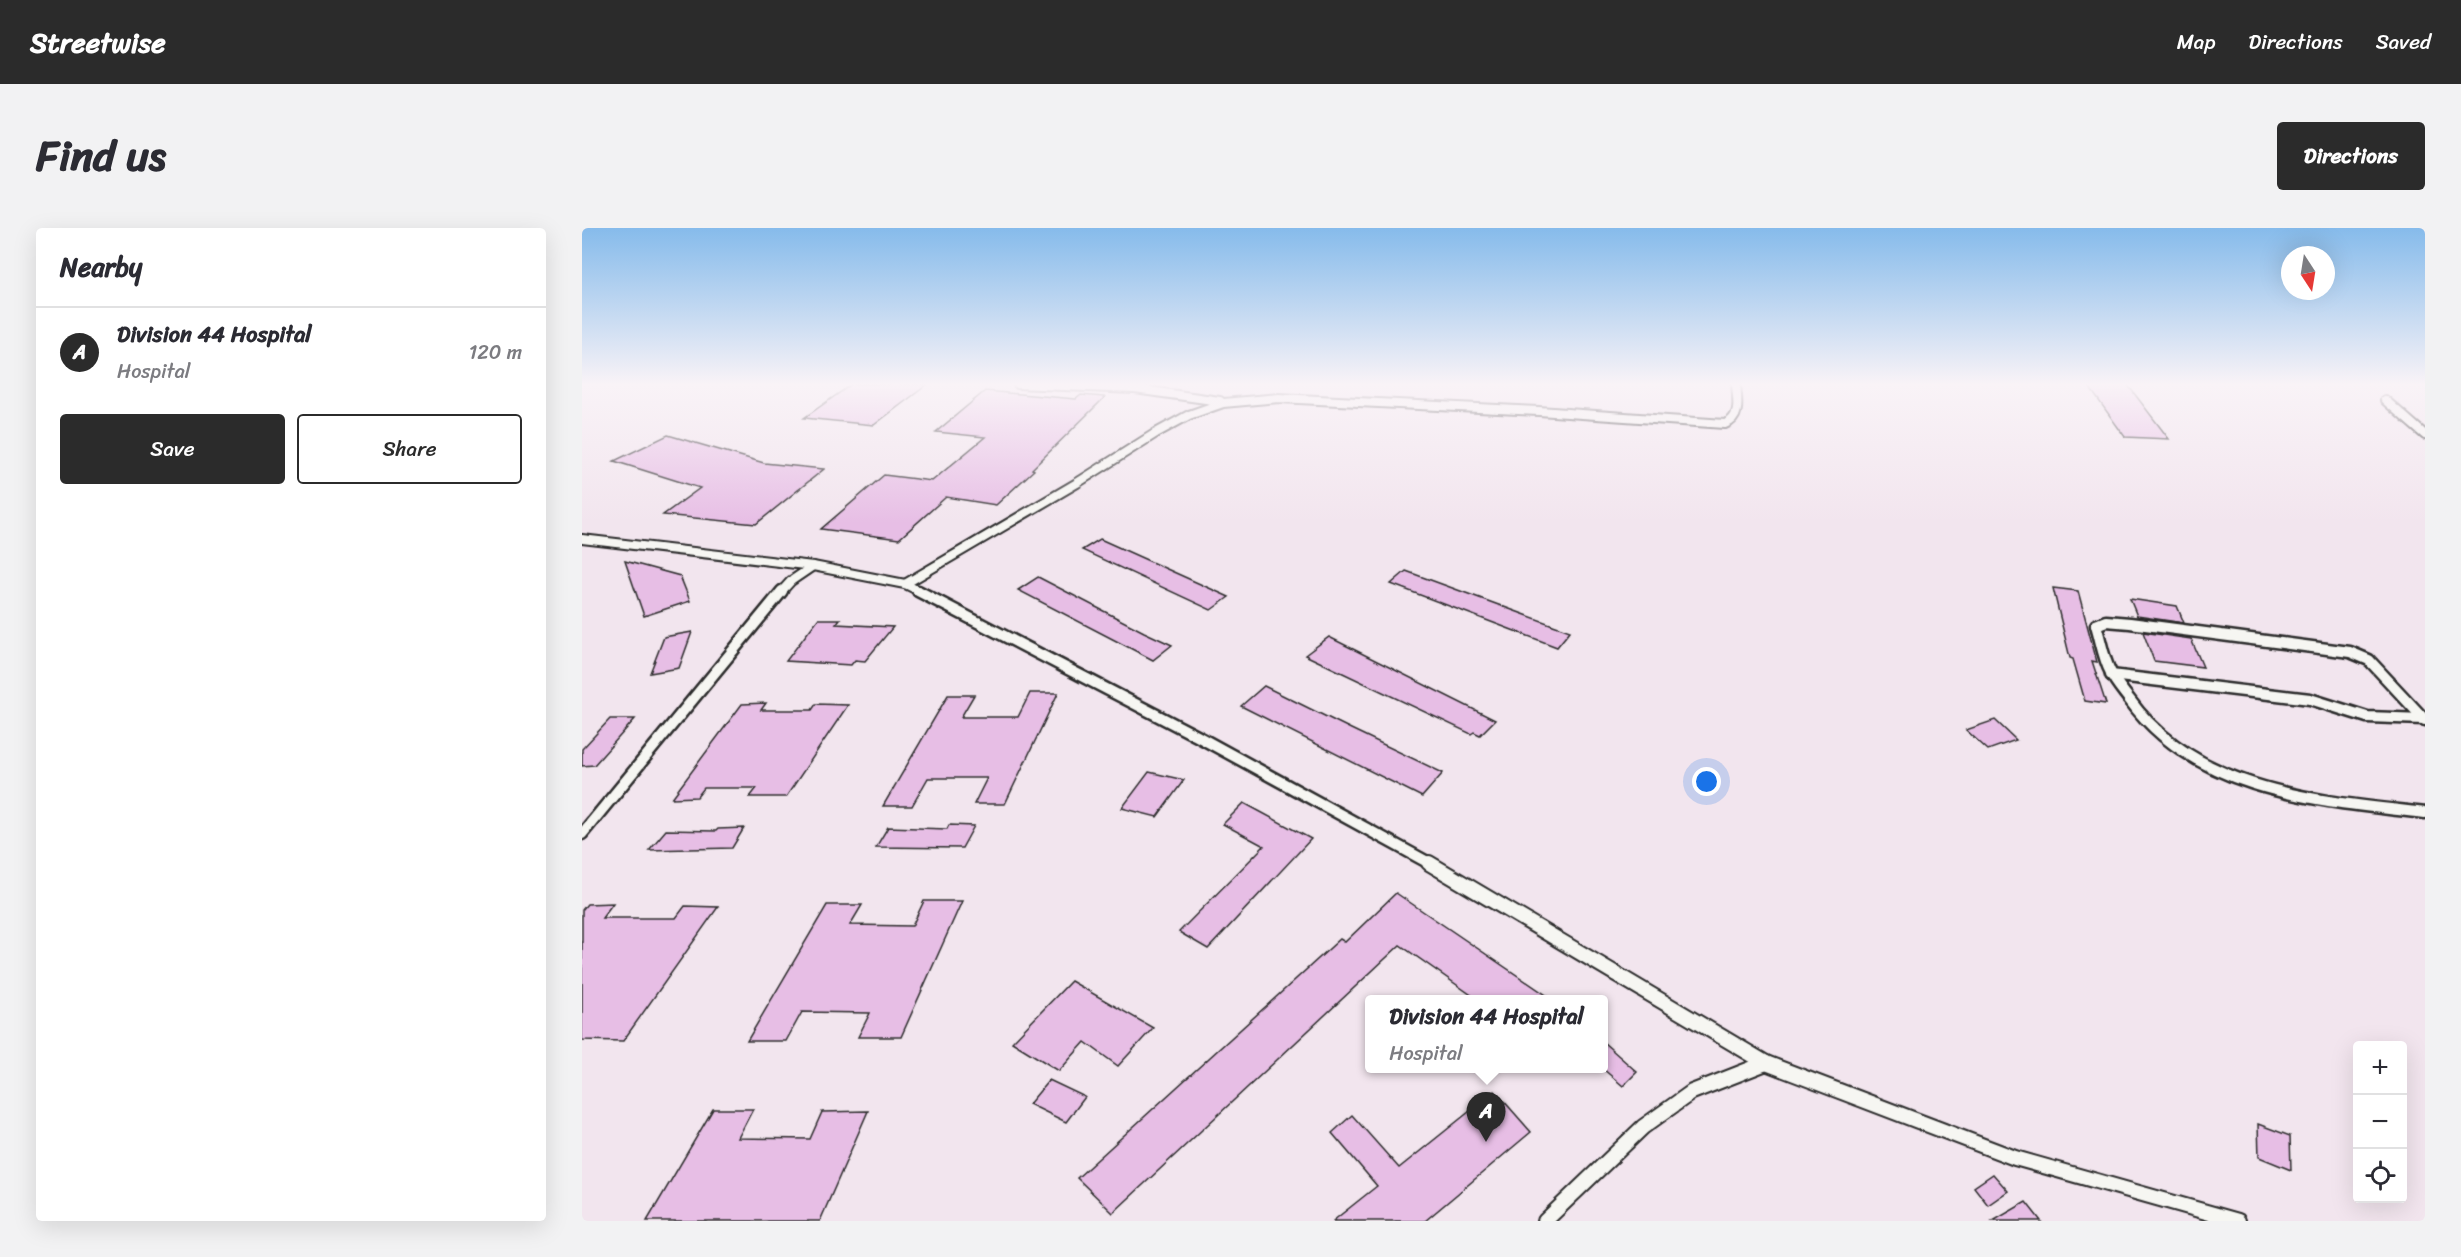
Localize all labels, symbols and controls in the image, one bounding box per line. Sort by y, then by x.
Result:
text: Streetwise [30,18,166,67]
text: Map [2177,23,2215,61]
text: Directions [2248,23,2343,61]
text: Saved [2376,23,2431,61]
text: Find us [36,119,166,193]
button: Directions [2277,122,2425,190]
text: Nearby [60,244,142,290]
north arrow [2281,246,2335,300]
text: Division 44 Hospital [117,315,312,354]
text: A [73,335,86,370]
text: 120 m [469,335,522,370]
text: Hospital [117,354,190,389]
button: Save [60,414,285,484]
button: Share [297,414,522,484]
your location [1692,767,1721,796]
popup [1365,995,1608,1073]
text: Division 44 Hospital [1389,997,1584,1036]
text: Hospital [1389,1036,1463,1071]
map controls [2353,1041,2407,1203]
button: + [2353,1041,2407,1095]
pin: A [1466,1092,1506,1142]
button: − [2353,1095,2407,1149]
button: locate [2353,1149,2407,1203]

